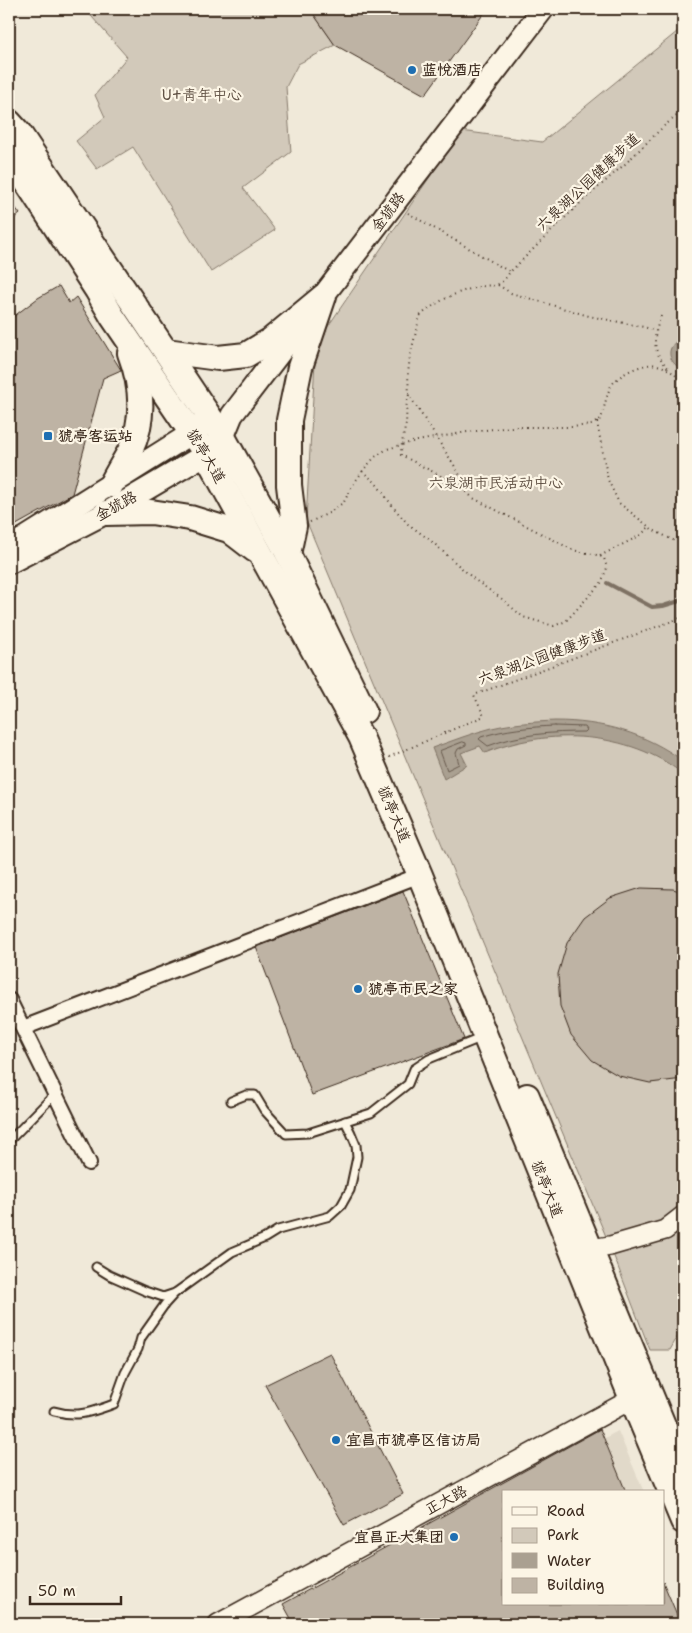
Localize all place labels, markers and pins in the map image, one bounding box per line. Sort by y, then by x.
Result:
place label: 蓝悦酒店 [422,60,482,80]
marker: 蓝悦酒店 [406,64,418,76]
place label: 猇亭客运站 [58,426,133,446]
marker: 猇亭客运站 [42,430,54,442]
place label: 猇亭市民之家 [368,979,458,999]
marker: 猇亭市民之家 [352,983,364,995]
place label: 宜昌市猇亭区信访局 [346,1430,481,1450]
marker: 宜昌市猇亭区信访局 [330,1434,342,1446]
place label: 宜昌正大集团 [354,1527,444,1547]
marker: 宜昌正大集团 [448,1531,460,1543]

